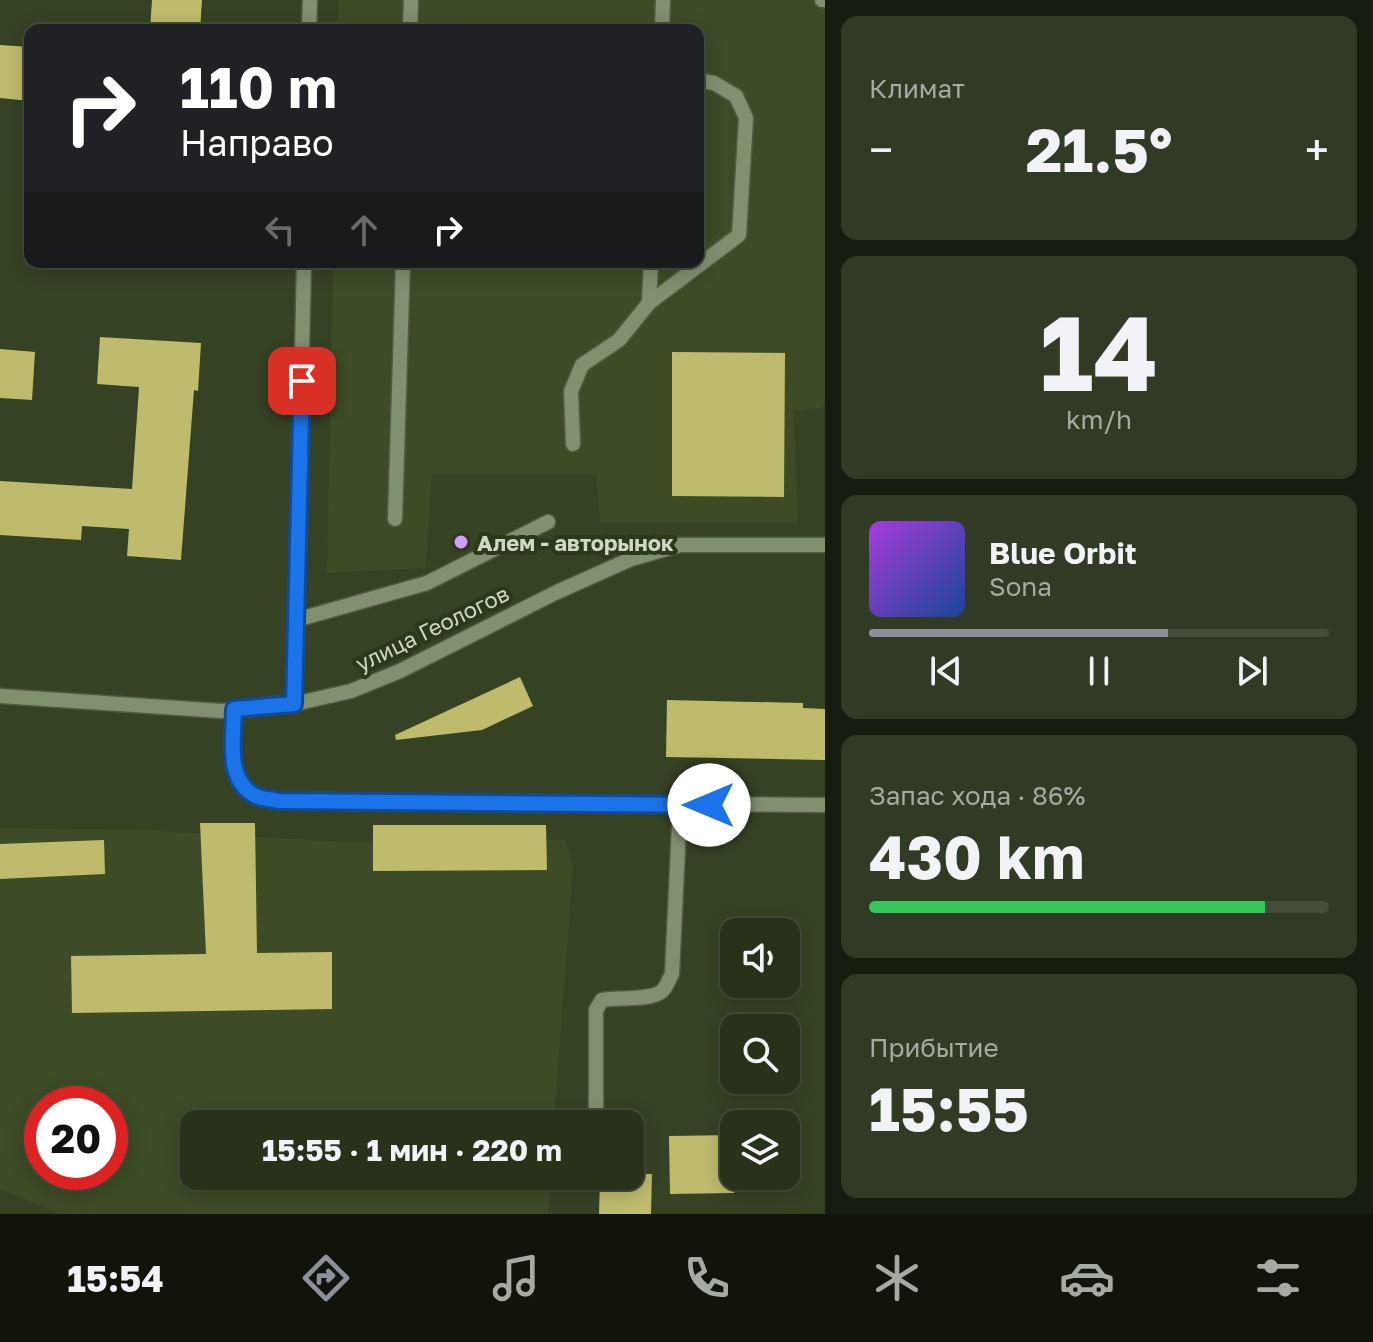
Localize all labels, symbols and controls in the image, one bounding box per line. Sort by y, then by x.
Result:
text: 110 m [180,53,337,120]
icon: right [48,56,152,160]
text: Климат [869,73,965,104]
text: 21.5° [1026,113,1172,185]
text: Направо [180,121,334,164]
text: − [869,123,893,176]
text: + [1305,123,1329,176]
icon: left [258,208,302,252]
icon: ahead [342,208,386,252]
icon: right [426,208,470,252]
text: 14 [1040,289,1158,414]
pin [268,347,336,415]
icon: arrive [280,359,324,403]
text: km/h [1066,404,1132,435]
place label: Алем - авторынок [477,529,674,556]
marker: Алем - авторынок [452,533,470,551]
text: Blue Orbit [989,535,1137,571]
text: Sona [989,571,1052,602]
street label: улица Геологов [351,579,513,677]
icon: previous [924,649,968,693]
icon: pause [1077,649,1121,693]
icon: next [1230,649,1274,693]
position arrow [667,763,751,847]
text: Запас хода · 86% [869,780,1085,811]
text: 430 km [869,820,1084,892]
map controls [720,918,800,1190]
button: sound [720,918,800,998]
button: search [720,1014,800,1094]
text: Прибытие [869,1032,998,1063]
text: 15:55 [869,1072,1029,1144]
speed limit sign: 20 [24,1086,128,1190]
button: layers [720,1110,800,1190]
text: 15:55 · 1 мин · 220 m [262,1132,562,1168]
icon: directions [298,1250,354,1306]
icon: music [488,1250,544,1306]
icon: phone [679,1250,735,1306]
icon: climate [869,1250,925,1306]
icon: car [1059,1250,1115,1306]
icon: filters [1250,1250,1306,1306]
text: 15:54 [67,1257,164,1300]

